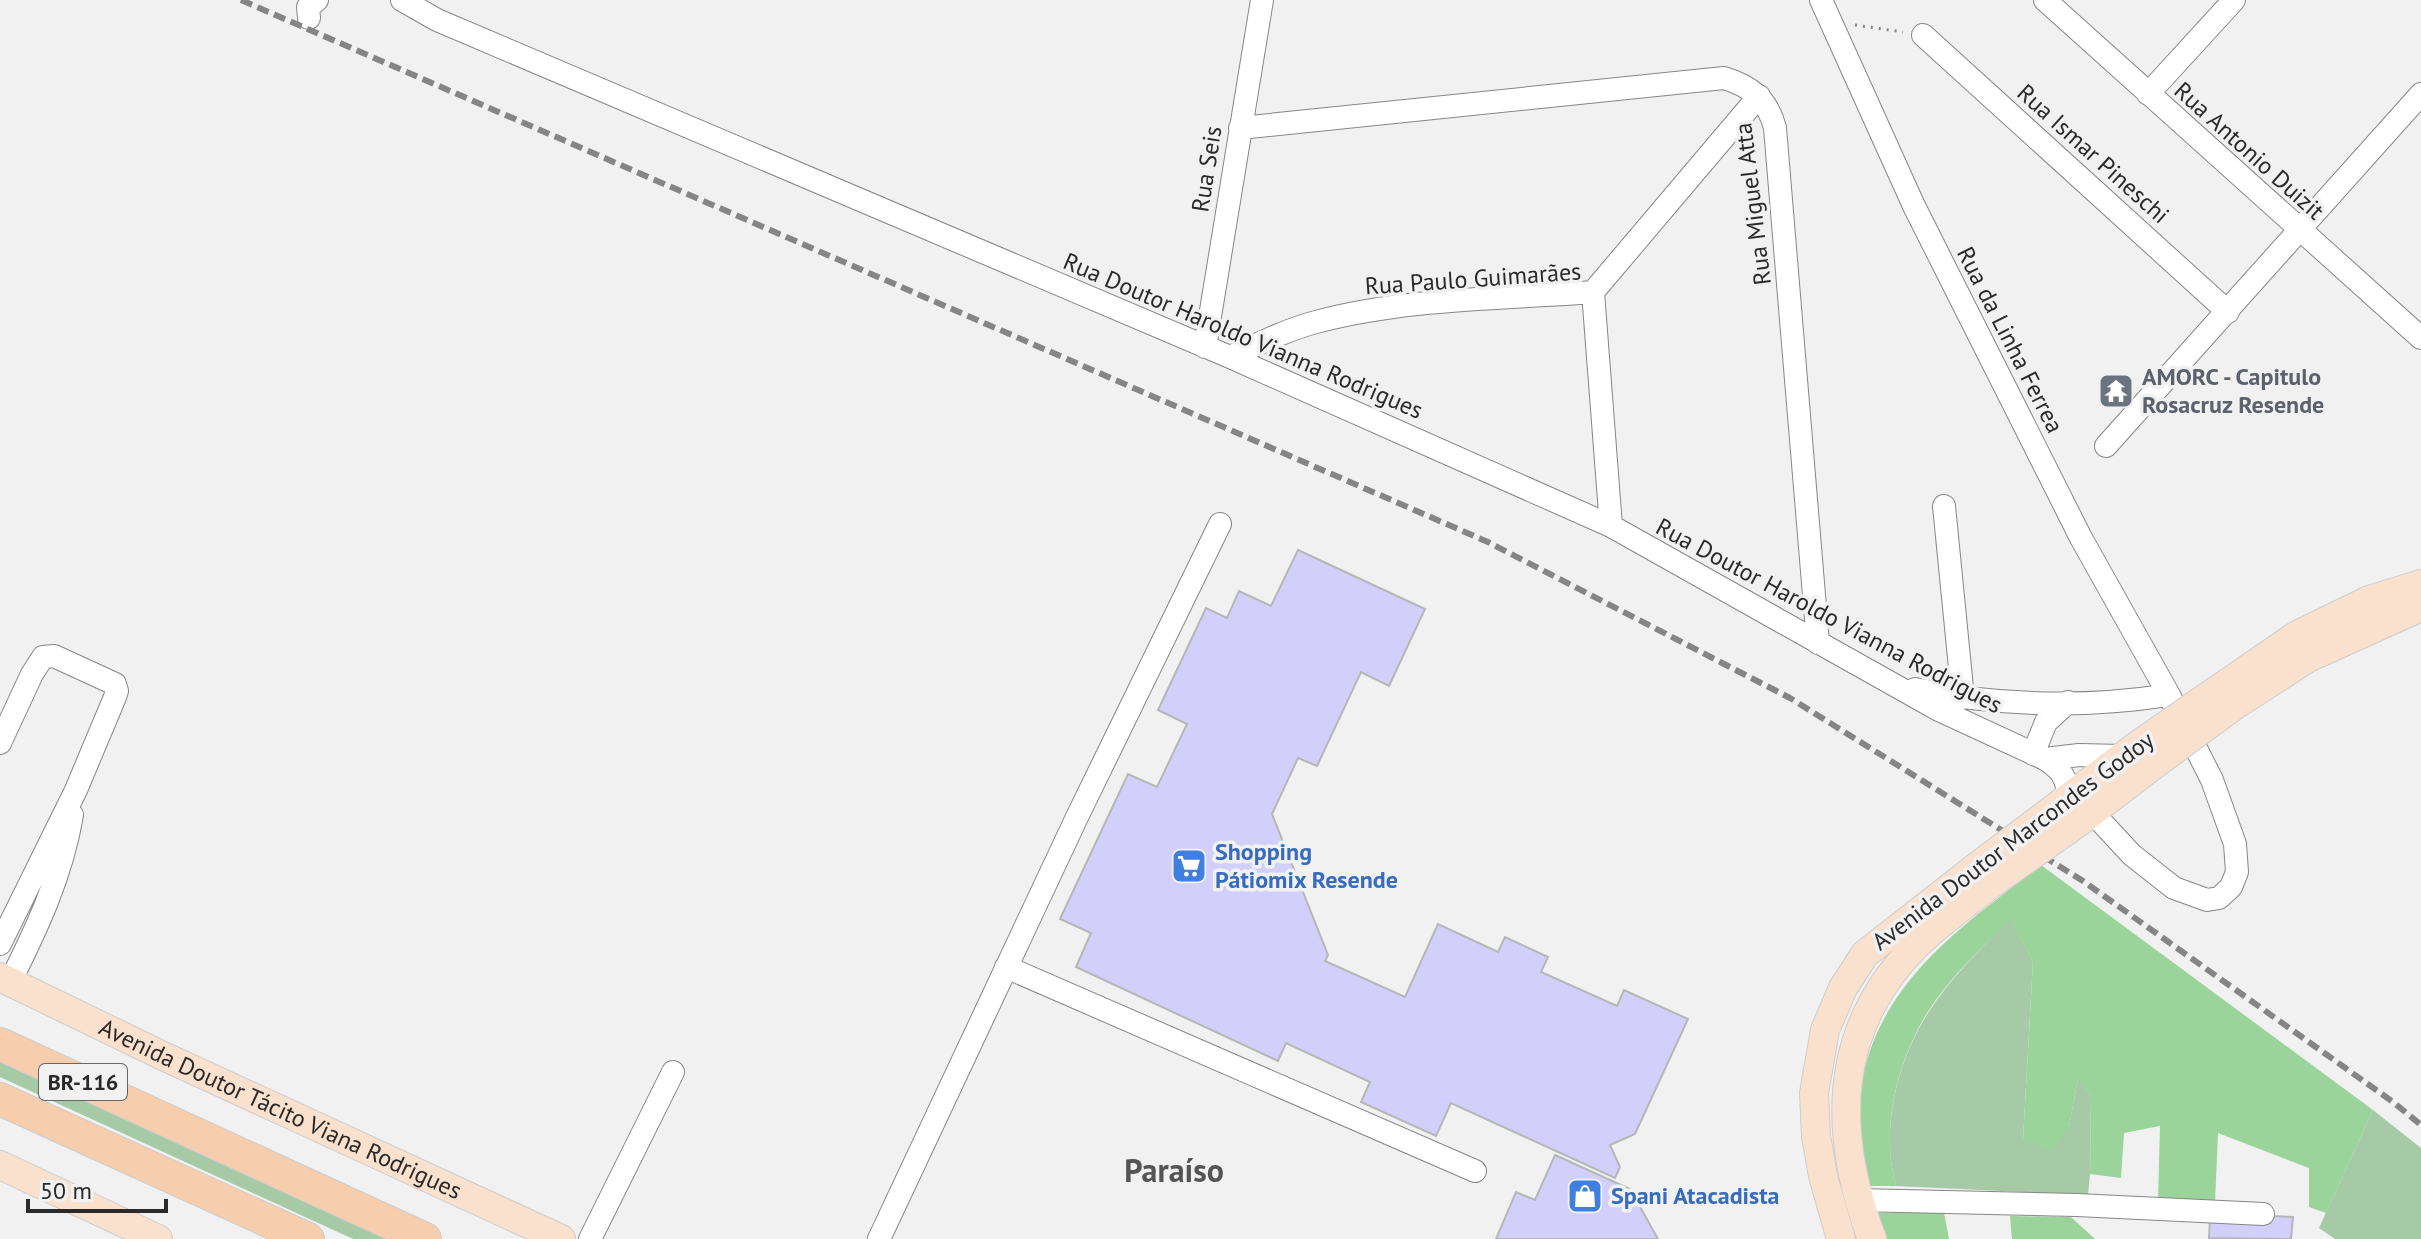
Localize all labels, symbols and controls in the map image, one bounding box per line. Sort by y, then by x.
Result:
street label: Rua Antonio Duizit [2168,75,2331,226]
street label: Rua Ismar Pineschi [2011,77,2176,230]
street label: Rua Miguel Atta [1727,121,1778,287]
street label: Rua Seis [1184,124,1229,214]
street label: Rua da Linha Ferrea [1950,241,2071,438]
street label: Rua Doutor Haroldo Vianna Rodrigues [1059,246,1428,426]
street label: Rua Paulo Guimarães [1364,255,1582,302]
place label: AMORC - Capitulo Rosacruz Resende [2142,361,2324,420]
temple icon: AMORC - Capitulo Rosacruz Resende [2097,372,2135,410]
street label: Rua Doutor Haroldo Vianna Rodrigues [1651,511,2008,720]
street label: Avenida Doutor Marcondes Godoy [1865,724,2160,957]
place label: Shopping Pátiomix Resende [1215,836,1398,895]
supermarket icon: Shopping Pátiomix Resende [1170,847,1208,885]
street label: Avenida Doutor Tácito Viana Rodrigues [94,1011,467,1206]
road number: BR-116 [39,1064,127,1100]
district label: Paraíso [1124,1149,1224,1191]
scale bar [28,1163,166,1213]
text: 50 m [40,1175,92,1206]
shop icon: Spani Atacadista [1566,1177,1604,1215]
place label: Spani Atacadista [1611,1180,1779,1211]

